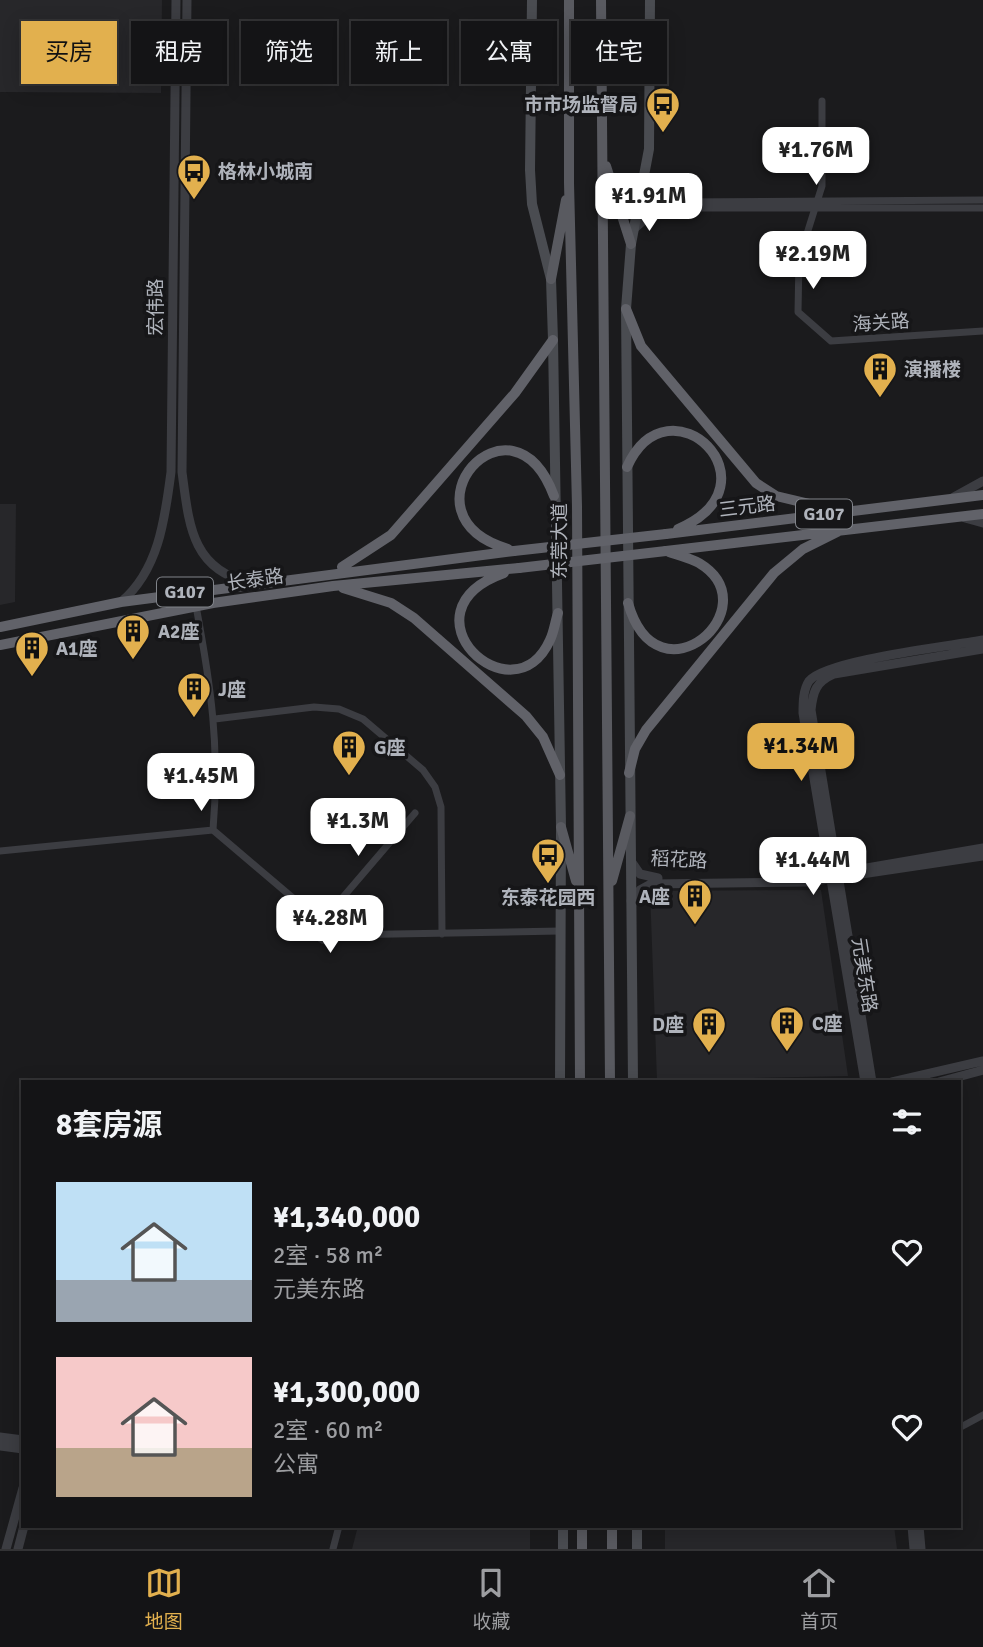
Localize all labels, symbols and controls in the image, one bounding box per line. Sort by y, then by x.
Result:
chip: 买房 [21,21,117,84]
chip: 租房 [131,21,227,84]
chip: 筛选 [241,21,337,84]
chip: 新上 [351,21,447,84]
chip: 公寓 [461,21,557,84]
chip: 住宅 [571,21,667,84]
bus stop icon: 市市场监督局 [644,85,682,134]
place label: 市市场监督局 [524,93,638,117]
pin: ¥1.76M [759,128,873,187]
text: ¥1.76M [778,135,854,164]
bus stop icon: 格林小城南 [175,152,213,201]
place label: 格林小城南 [218,160,313,184]
pin: ¥1.91M [592,174,706,233]
text: ¥1.91M [611,181,687,210]
pin: ¥2.19M [756,232,870,291]
text: ¥2.19M [775,239,851,268]
street label: 宏伟路 [144,278,168,336]
street label: 海关路 [852,309,910,337]
building icon: 演播楼 [861,350,899,399]
place label: 演播楼 [904,358,961,382]
street label: 三元路 [717,492,777,522]
road number: G107 [796,500,852,528]
street label: 东莞大道 [548,503,572,579]
street label: 长泰路 [225,564,285,596]
road number: G107 [157,578,213,606]
building icon: A2座 [114,612,152,661]
place label: A2座 [158,620,199,644]
building icon: A1座 [13,629,51,678]
place label: A1座 [56,637,97,661]
building icon: J座 [175,670,213,719]
place label: J座 [218,678,246,702]
pin: ¥1.34M [744,724,858,783]
building icon: G座 [330,728,368,777]
text: ¥1.34M [763,731,839,760]
place label: G座 [374,736,405,760]
pin: ¥1.45M [144,754,258,813]
text: ¥1.45M [163,761,239,790]
pin: ¥1.3M [309,798,407,858]
text: ¥1.3M [326,806,390,835]
bus stop icon: 东泰花园西 [529,836,567,885]
pin: ¥1.44M [756,838,870,897]
text: ¥1.44M [775,845,851,874]
street label: 稻花路 [650,847,708,873]
building icon: A座 [676,877,714,926]
place label: A座 [639,885,670,909]
place label: 东泰花园西 [500,886,596,910]
pin: ¥4.28M [273,895,387,955]
text: ¥4.28M [292,903,368,932]
street label: 元美东路 [846,936,882,1015]
building icon: C座 [768,1004,806,1053]
building icon: D座 [690,1005,728,1054]
place label: C座 [812,1012,843,1036]
place label: D座 [652,1013,684,1037]
icon: filters [888,1103,926,1141]
text: 8套房源 [56,1107,162,1144]
text: ¥1,340,000 [273,1199,420,1236]
icon: home [112,1210,196,1294]
icon: heart [888,1233,926,1271]
text: 2室 · 58 m² [273,1241,383,1270]
text: 元美东路 [273,1275,365,1304]
text: ¥1,300,000 [273,1374,420,1411]
icon: home [112,1385,196,1469]
icon: heart [888,1408,926,1446]
text: 2室 · 60 m² [273,1416,383,1445]
text: 公寓 [273,1450,319,1479]
tab: 地图 [145,1564,183,1634]
tab: 收藏 [472,1564,510,1634]
tab: 首页 [800,1564,838,1634]

